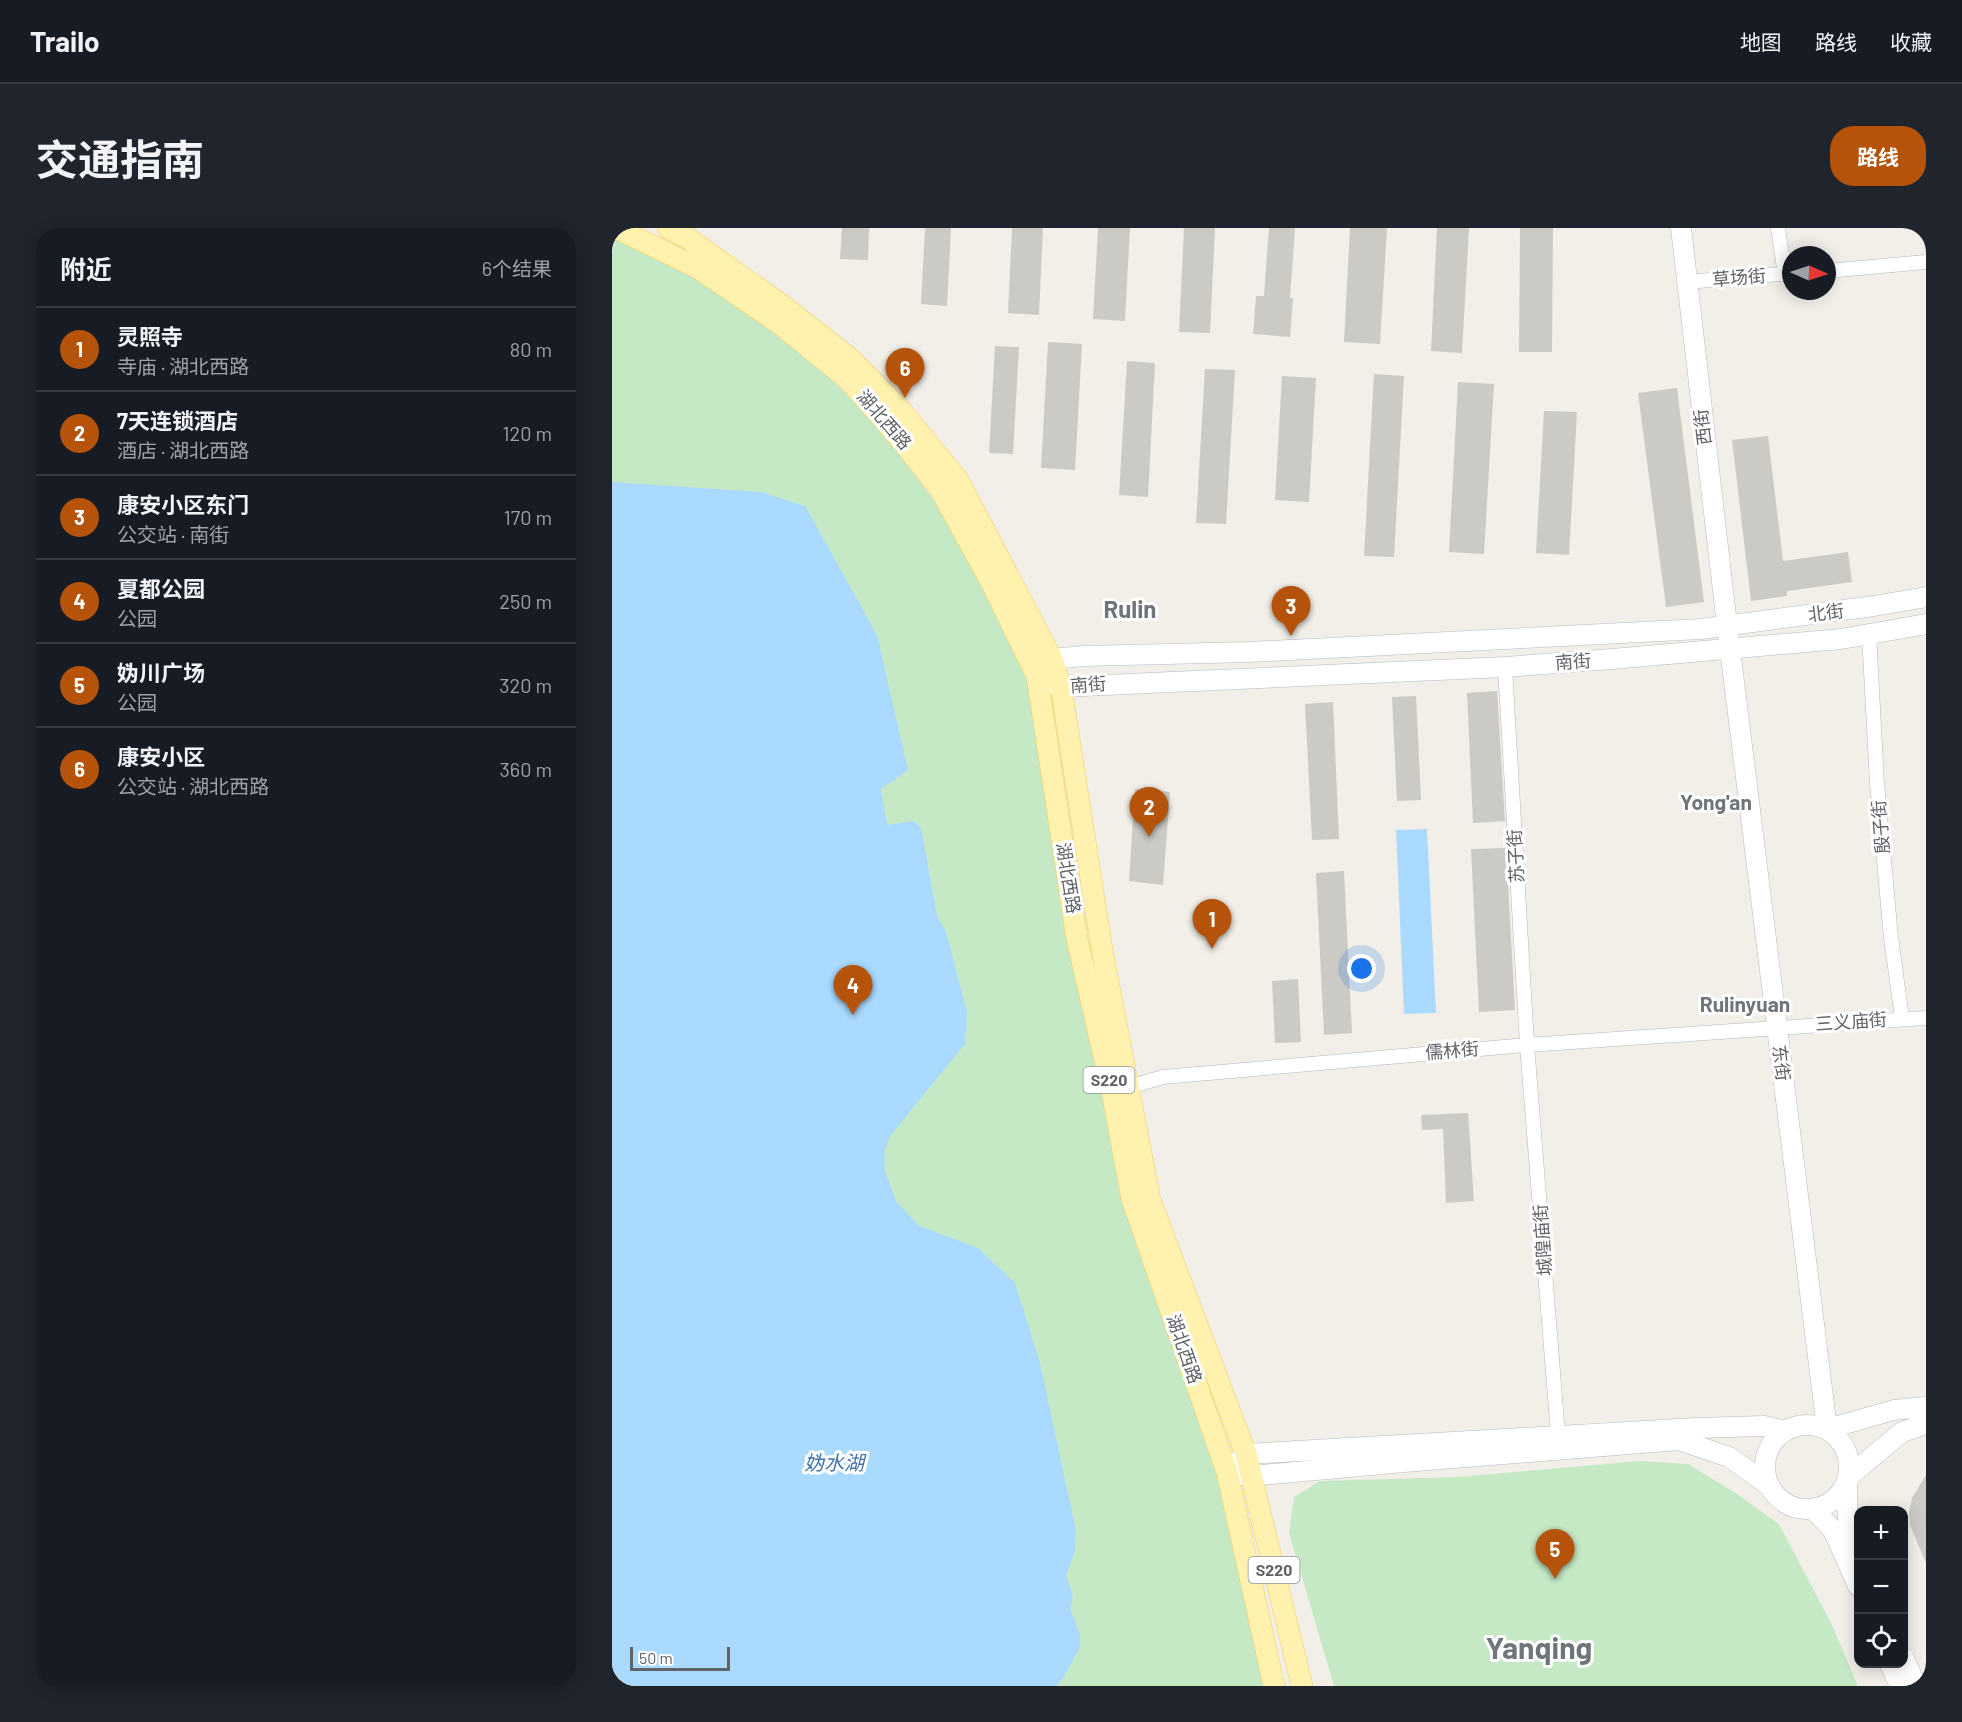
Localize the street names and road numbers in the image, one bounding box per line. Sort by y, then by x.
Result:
street label: 草场街 [1711,264,1767,290]
street label: 湖北西路 [853,385,917,454]
street label: 西街 [1689,408,1715,446]
street label: 北街 [1807,599,1845,625]
street label: 南街 [1554,649,1592,673]
street label: 南街 [1069,672,1107,696]
street label: 殷子街 [1867,799,1893,855]
street label: 苏子街 [1503,829,1527,884]
street label: 湖北西路 [1052,841,1085,915]
street label: 三义庙街 [1814,1008,1888,1034]
street label: 儒林街 [1424,1037,1480,1063]
street label: 东街 [1769,1044,1795,1082]
road number: S220 [1084,1067,1134,1093]
street label: 城隍庙街 [1529,1203,1555,1277]
street label: 湖北西路 [1163,1311,1207,1386]
road number: S220 [1248,1557,1300,1583]

